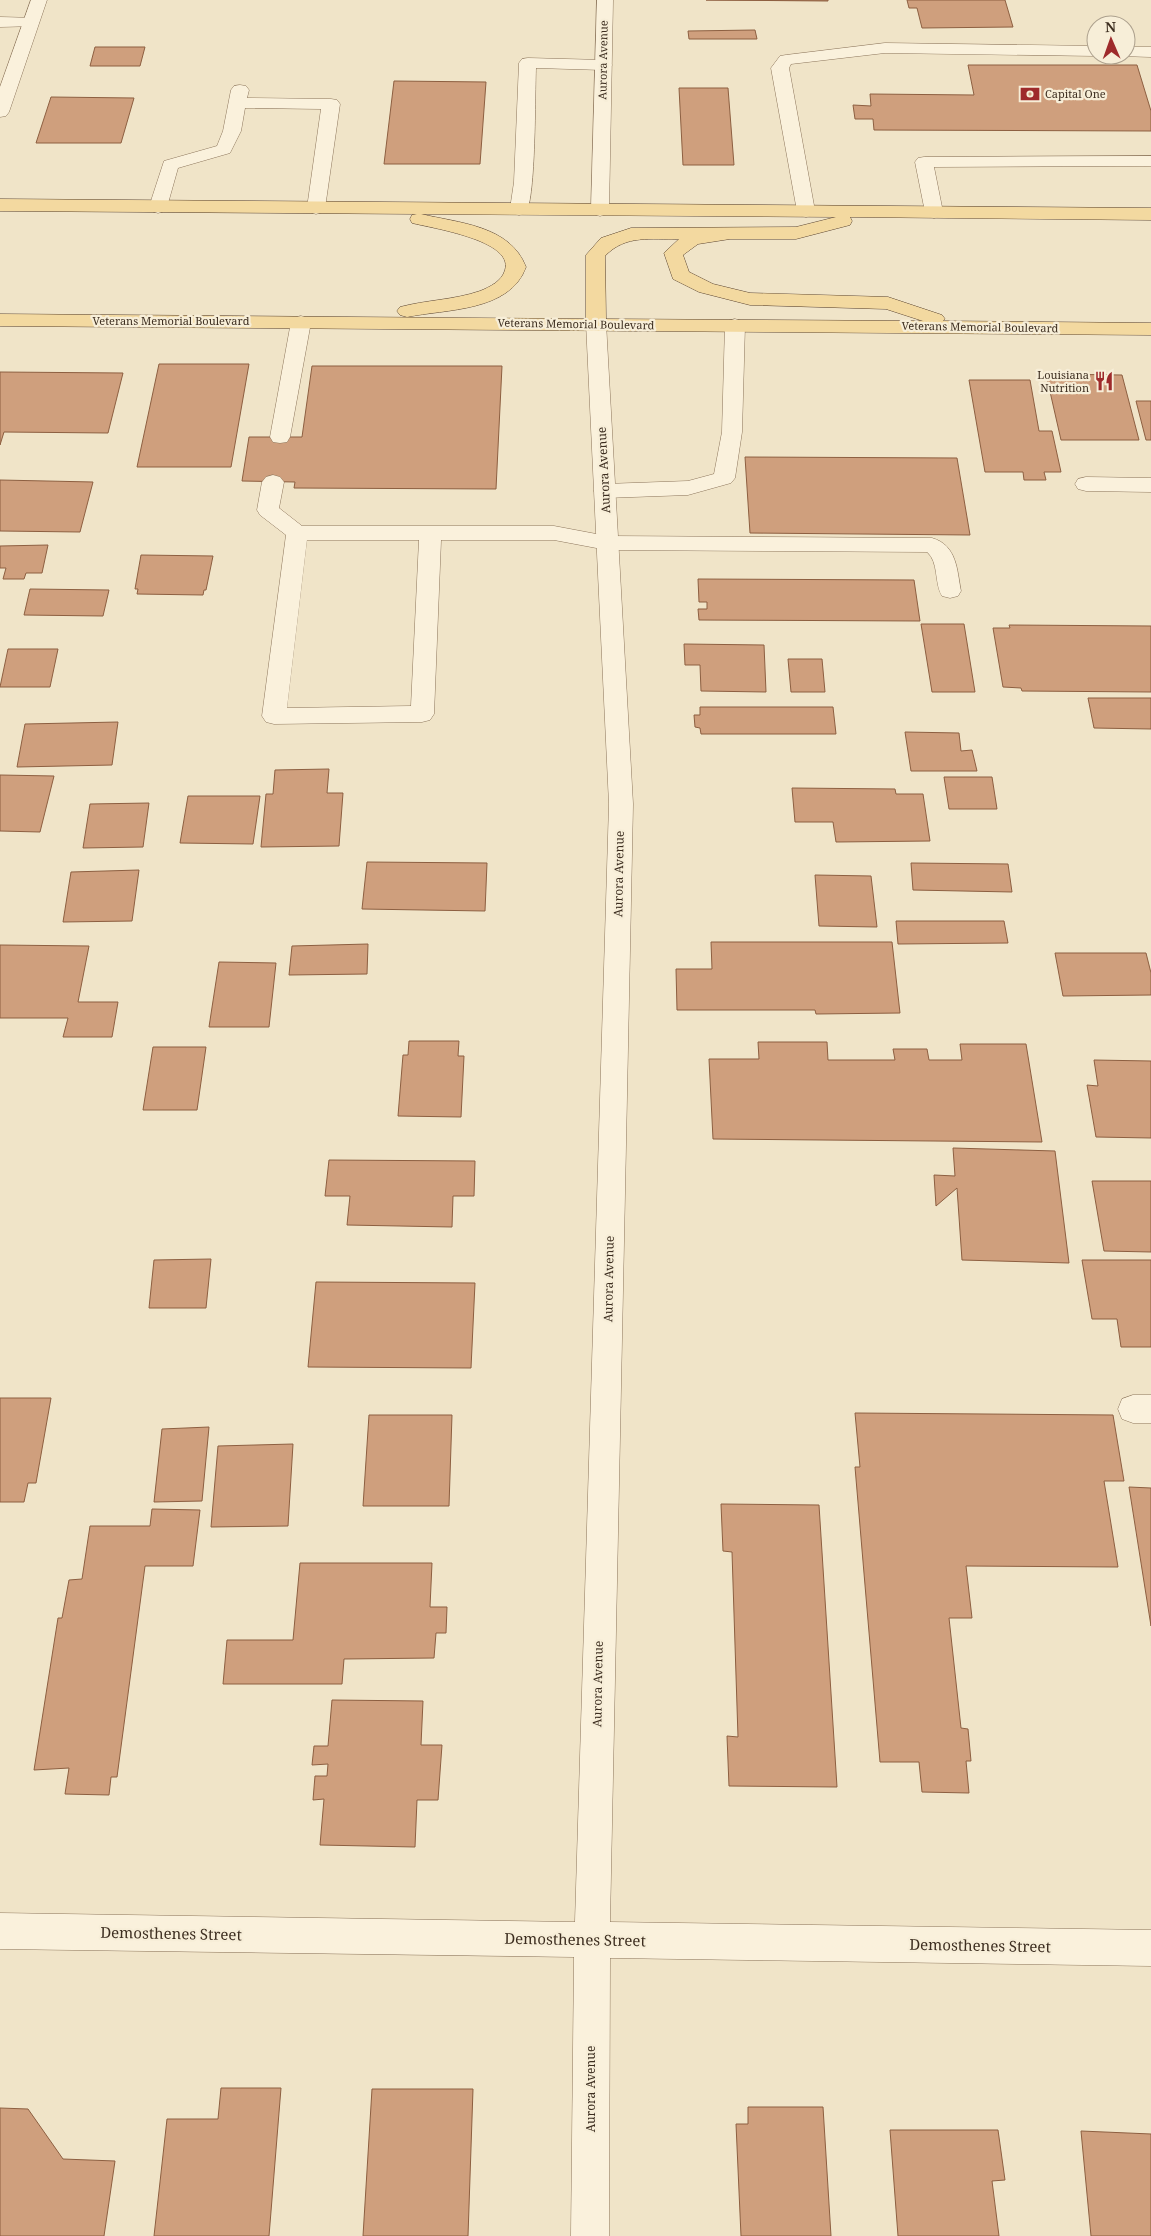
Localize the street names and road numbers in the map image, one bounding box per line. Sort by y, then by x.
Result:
street label: Aurora Avenue [594,20,611,100]
street label: Veterans Memorial Boulevard [93,313,250,328]
street label: Veterans Memorial Boulevard [497,315,655,332]
street label: Veterans Memorial Boulevard [901,318,1059,335]
street label: Aurora Avenue [593,426,614,514]
street label: Aurora Avenue [609,831,628,917]
street label: Aurora Avenue [599,1236,618,1322]
street label: Aurora Avenue [588,1641,607,1727]
street label: Demosthenes Street [100,1922,242,1944]
street label: Demosthenes Street [504,1928,646,1950]
street label: Demosthenes Street [909,1934,1051,1956]
street label: Aurora Avenue [582,2046,599,2132]

